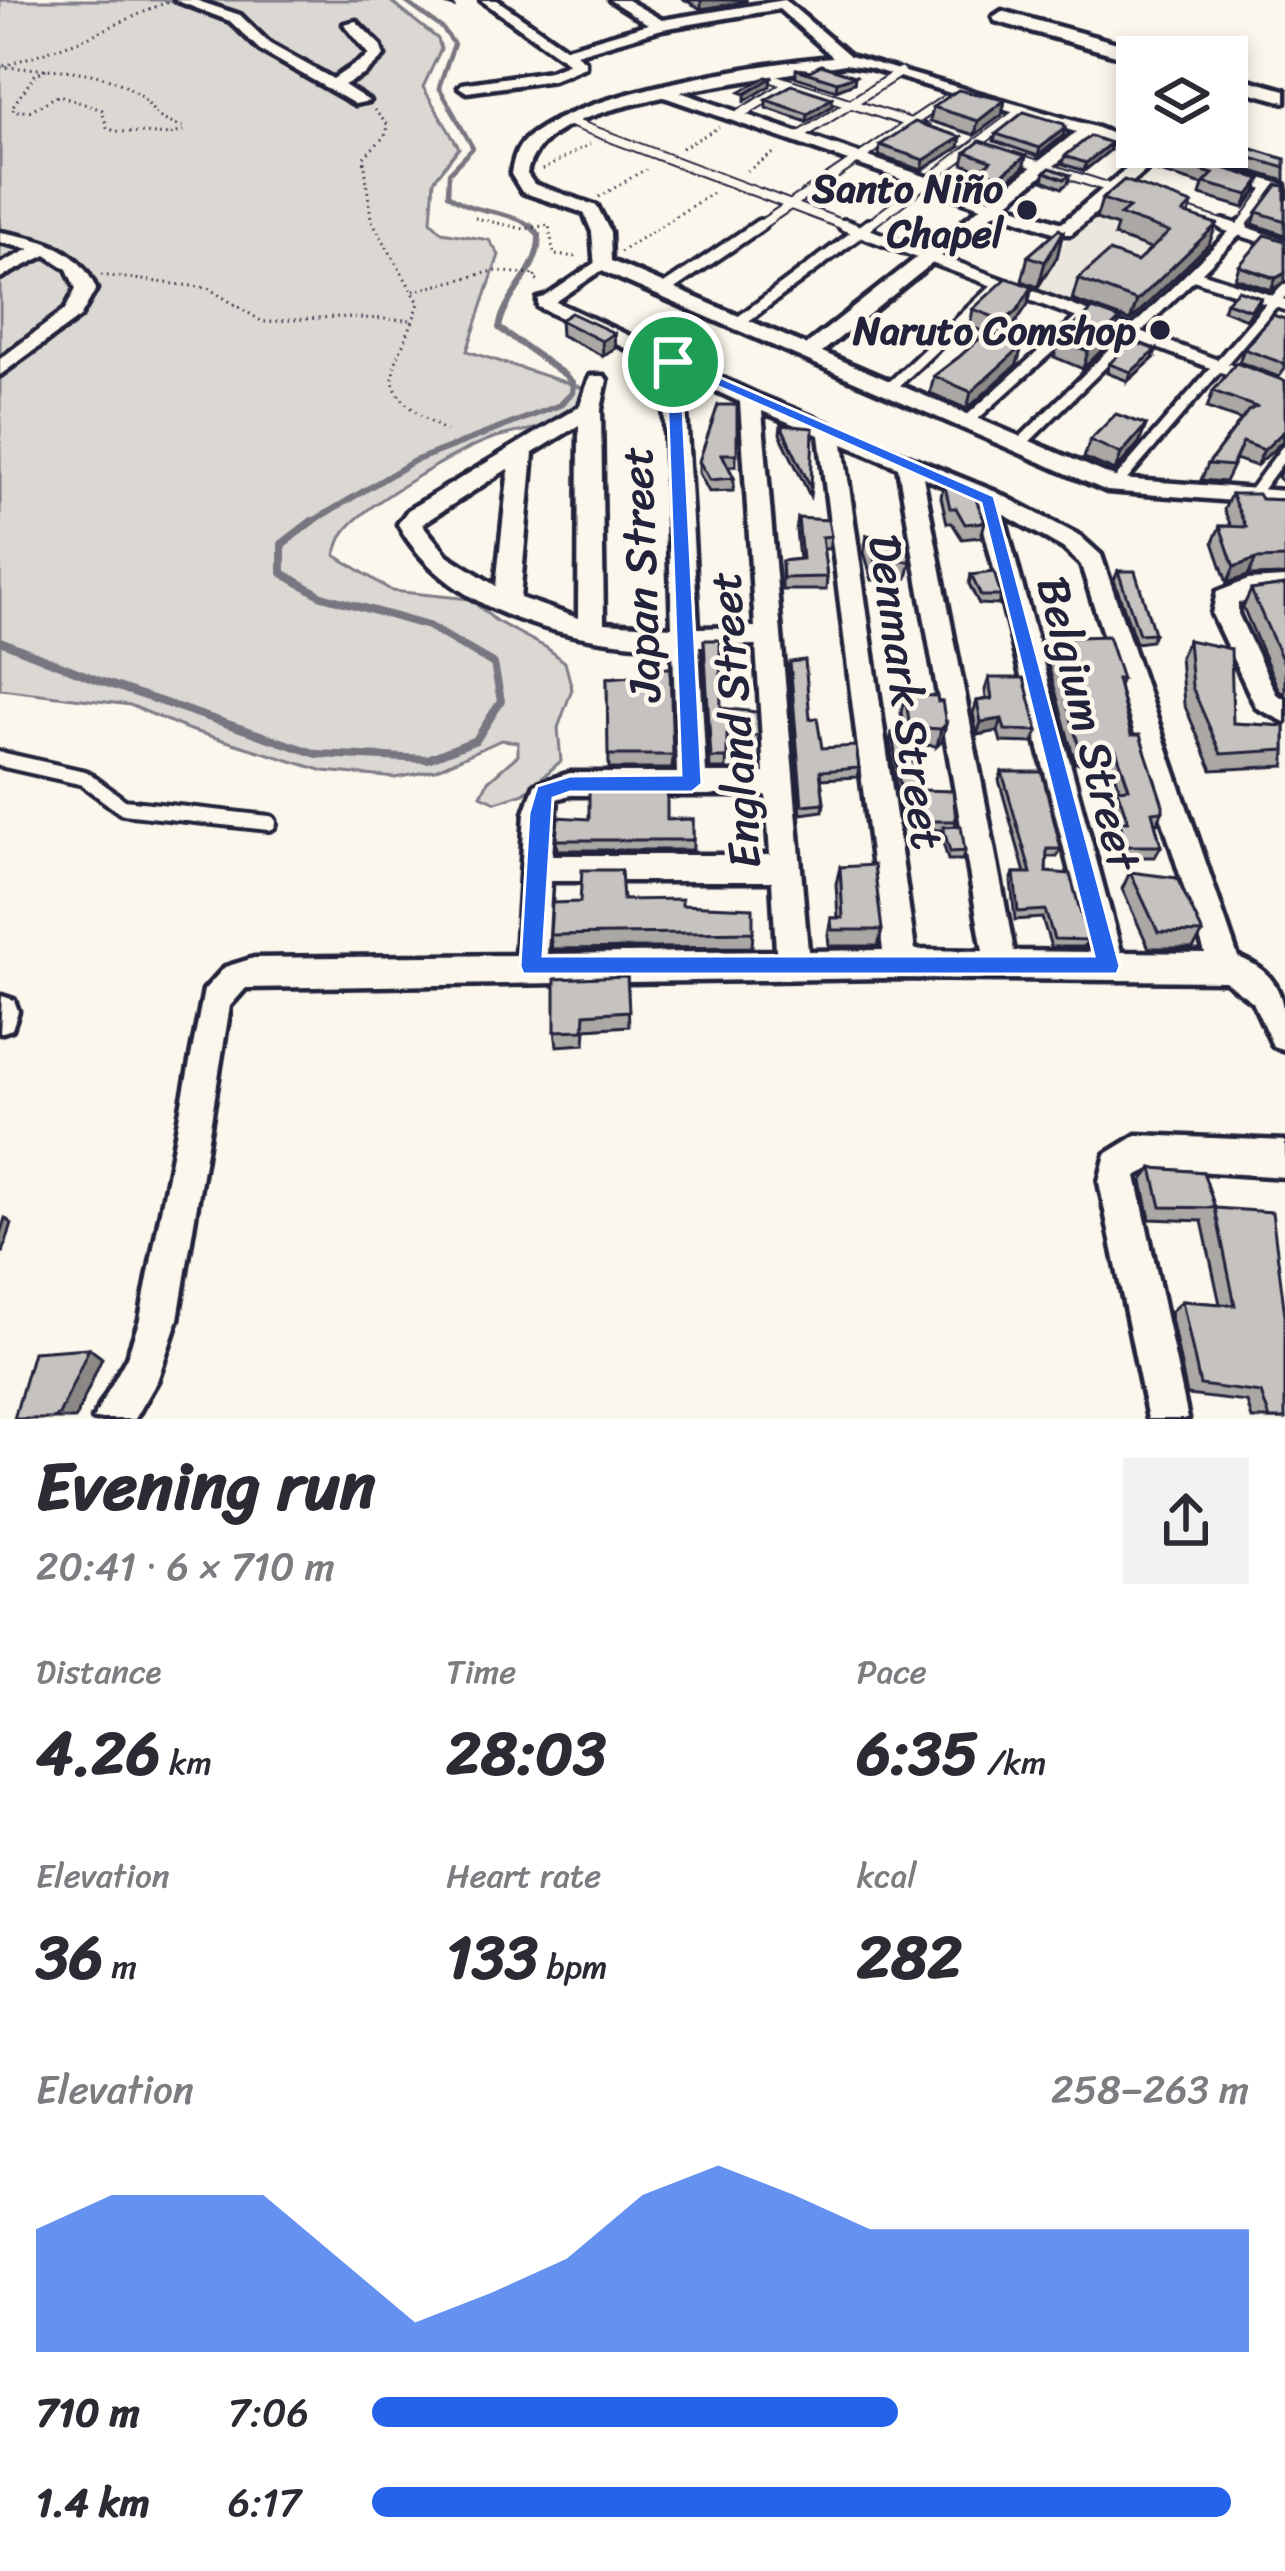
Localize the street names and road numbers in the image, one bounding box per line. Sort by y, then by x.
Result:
street label: Japan Street [597,445,686,705]
street label: Denmark Street [844,529,968,855]
street label: Belgium Street [1013,568,1164,881]
street label: England Street [685,569,785,871]

